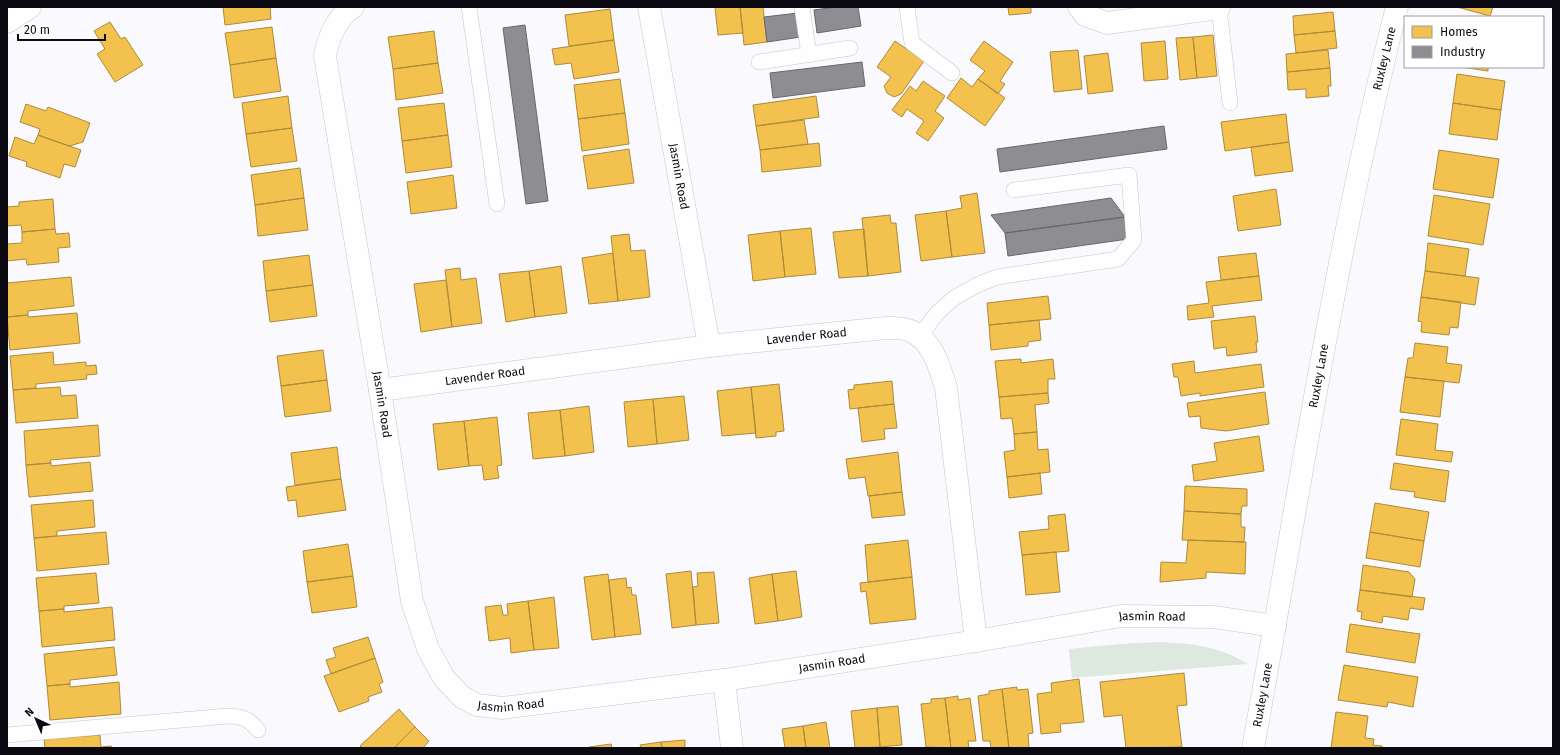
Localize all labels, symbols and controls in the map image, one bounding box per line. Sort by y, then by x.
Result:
scale bar [18,16,105,42]
legend [1404,16,1544,68]
text: 20 m [24,23,50,37]
street label: Ruxley Lane [1370,25,1399,92]
text: Homes [1440,25,1478,39]
text: Industry [1440,45,1485,59]
street label: Jasmin Road [666,142,692,211]
street label: Lavender Road [766,325,848,347]
street label: Ruxley Lane [1306,342,1332,409]
street label: Lavender Road [444,364,526,388]
street label: Jasmin Road [370,370,394,439]
street label: Jasmin Road [1117,609,1186,624]
street label: Jasmin Road [798,651,866,675]
street label: Ruxley Lane [1250,662,1275,728]
street label: Jasmin Road [477,696,545,715]
north arrow [16,699,56,739]
text: N [22,705,37,719]

